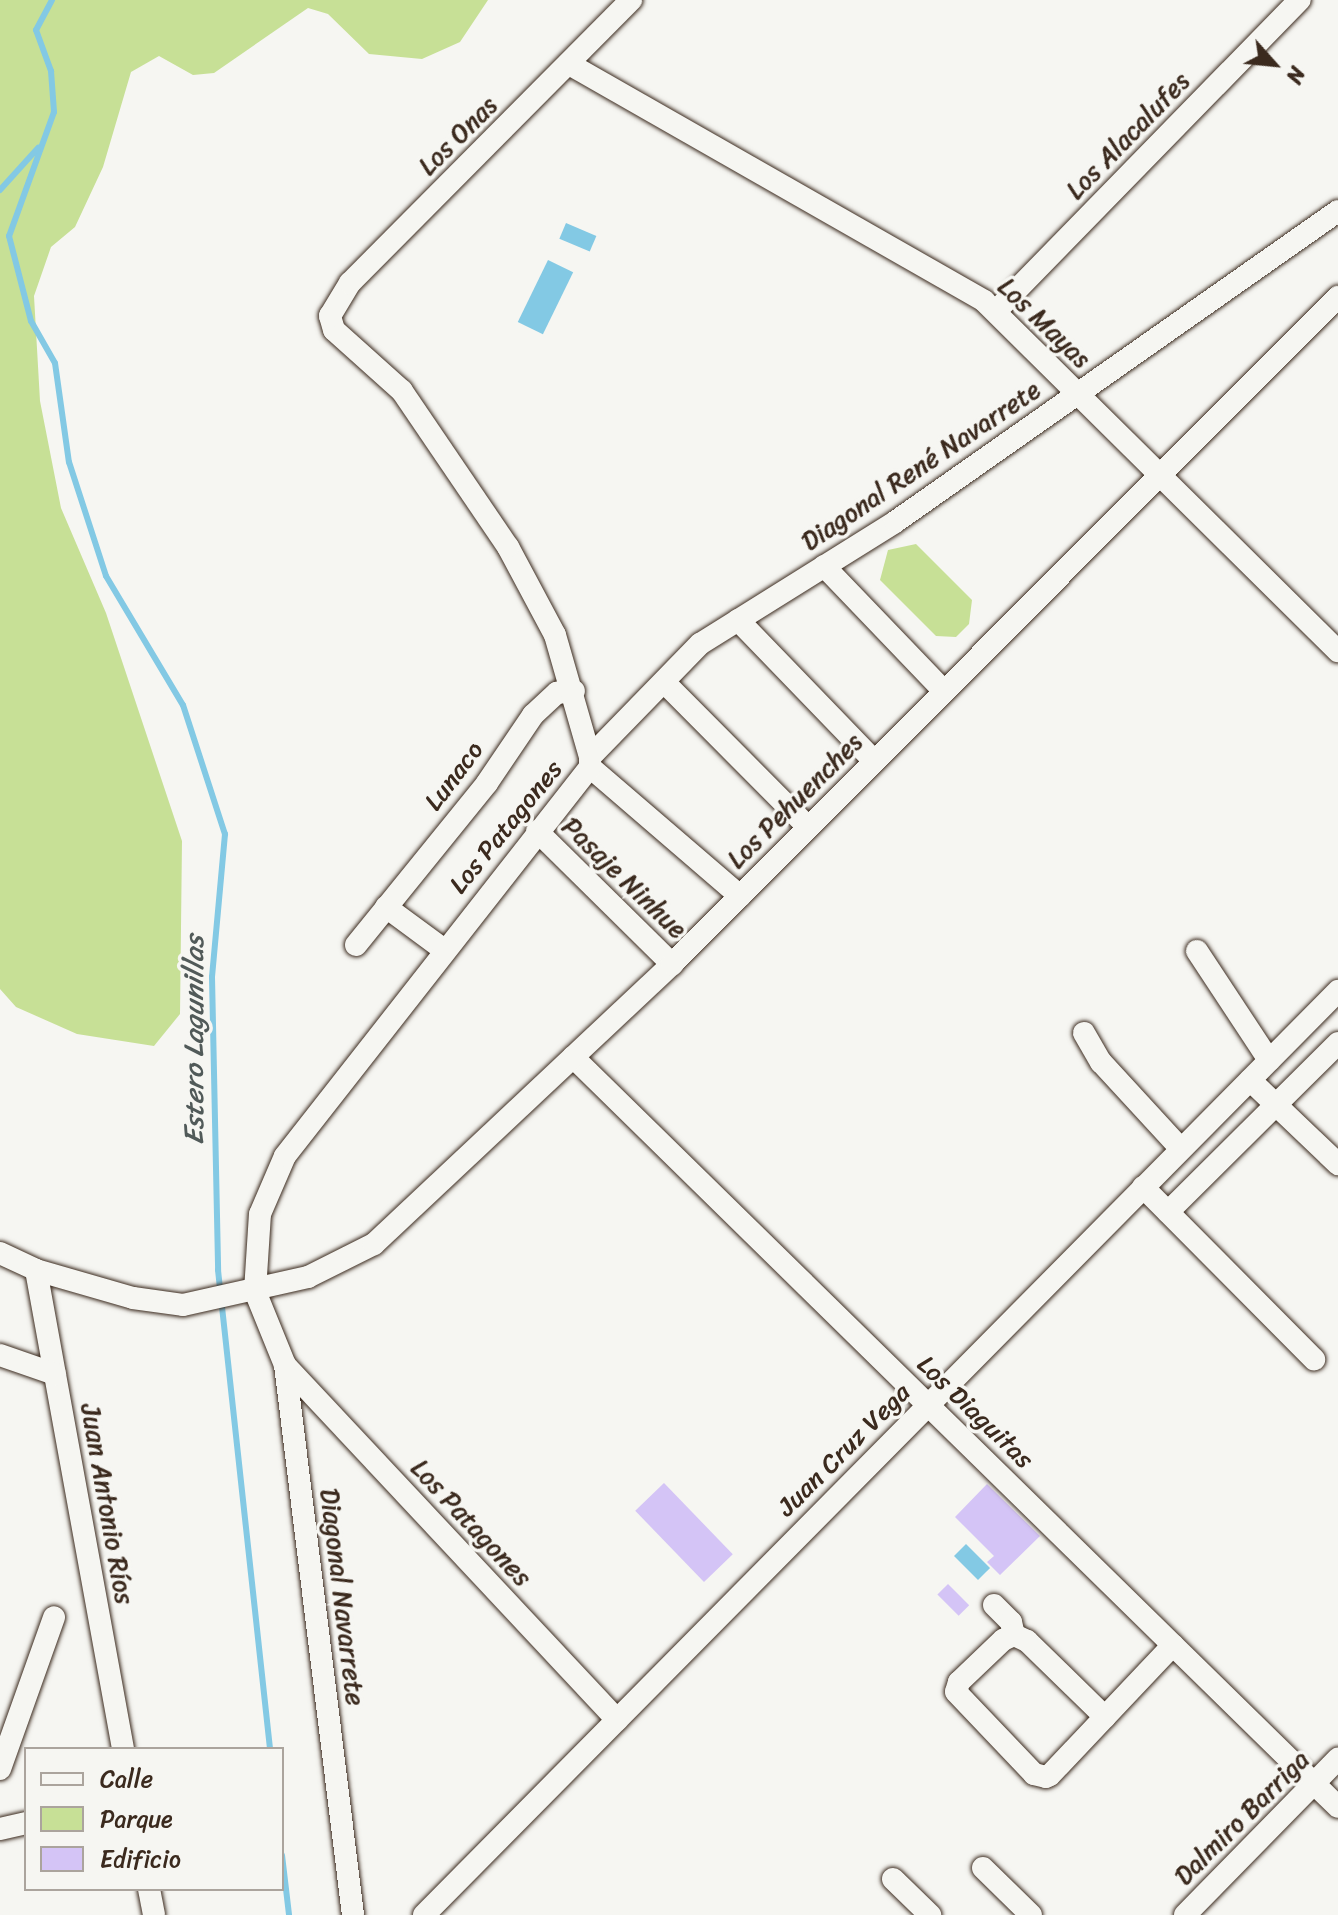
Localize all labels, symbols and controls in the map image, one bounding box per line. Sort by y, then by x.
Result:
north arrow [1234,24,1314,104]
text: N [1275,59,1317,91]
street label: Los Alacalufes [1059,66,1197,206]
street label: Los Onas [412,90,504,182]
street label: Los Mayas [991,271,1097,375]
street label: Diagonal René Navarrete [796,374,1046,558]
street label: Los Pehuenches [721,727,869,875]
street label: Lunaco [418,735,490,817]
street label: Los Patagones [443,754,569,900]
street label: Pasaje Ninhue [555,811,693,945]
water label: Estero Lagunillas [177,935,211,1145]
street label: Los Diaguitas [911,1349,1039,1475]
street label: Juan Cruz Vega [772,1378,916,1522]
street label: Juan Antonio Ríos [74,1401,140,1607]
street label: Los Patagones [404,1453,538,1593]
street label: Diagonal Navarrete [313,1487,371,1707]
street label: Dalmiro Barriga [1168,1744,1316,1892]
legend [24,1747,284,1891]
text: Calle [100,1758,153,1800]
text: Parque [100,1798,173,1840]
text: Edificio [100,1838,181,1880]

